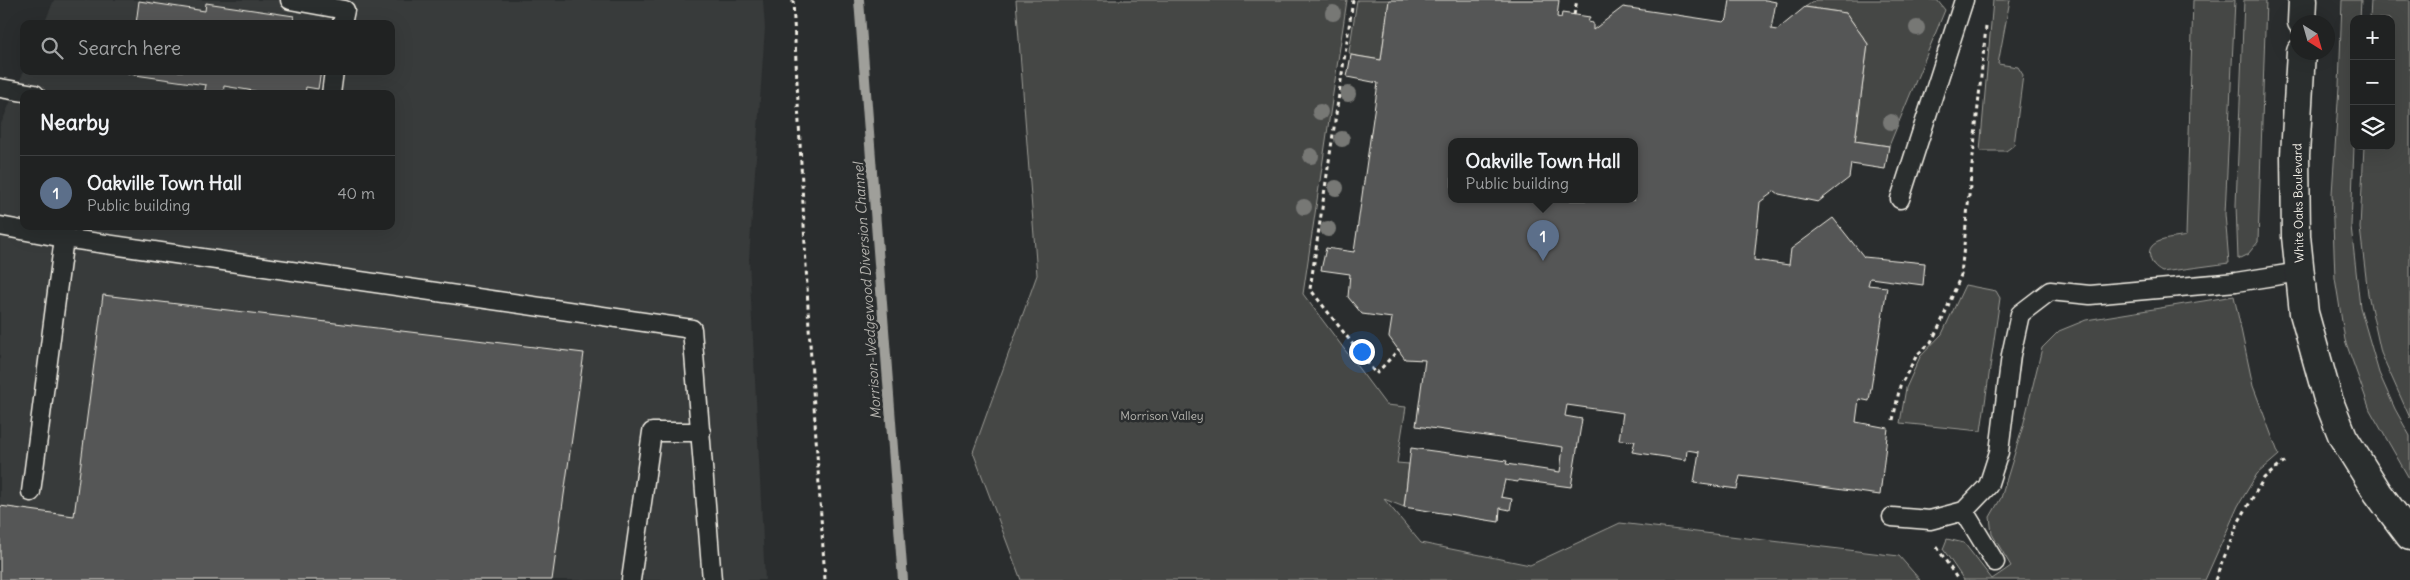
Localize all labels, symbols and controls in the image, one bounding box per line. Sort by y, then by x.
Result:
north arrow [2290,15,2335,60]
map controls [2350,15,2395,150]
button: + [2350,15,2395,60]
search box [20,20,395,75]
icon: search [38,34,66,62]
text: Search here [78,36,181,60]
button: − [2350,60,2395,105]
button: layers [2350,105,2395,150]
text: Nearby [40,109,110,136]
popup [1448,138,1638,203]
street label: White Oaks Boulevard [2289,143,2307,263]
text: Oakville Town Hall [1466,149,1620,173]
water label: Morrison-Wedgewood Diversion Channel [849,160,885,420]
text: Oakville Town Hall [87,171,242,195]
text: Public building [1466,173,1569,193]
text: 1 [53,183,59,203]
text: 40 m [337,183,375,203]
text: Public building [87,195,190,215]
pin: 1 [1527,220,1559,261]
your location [1349,339,1375,365]
park label: Morrison Valley [1120,408,1204,423]

